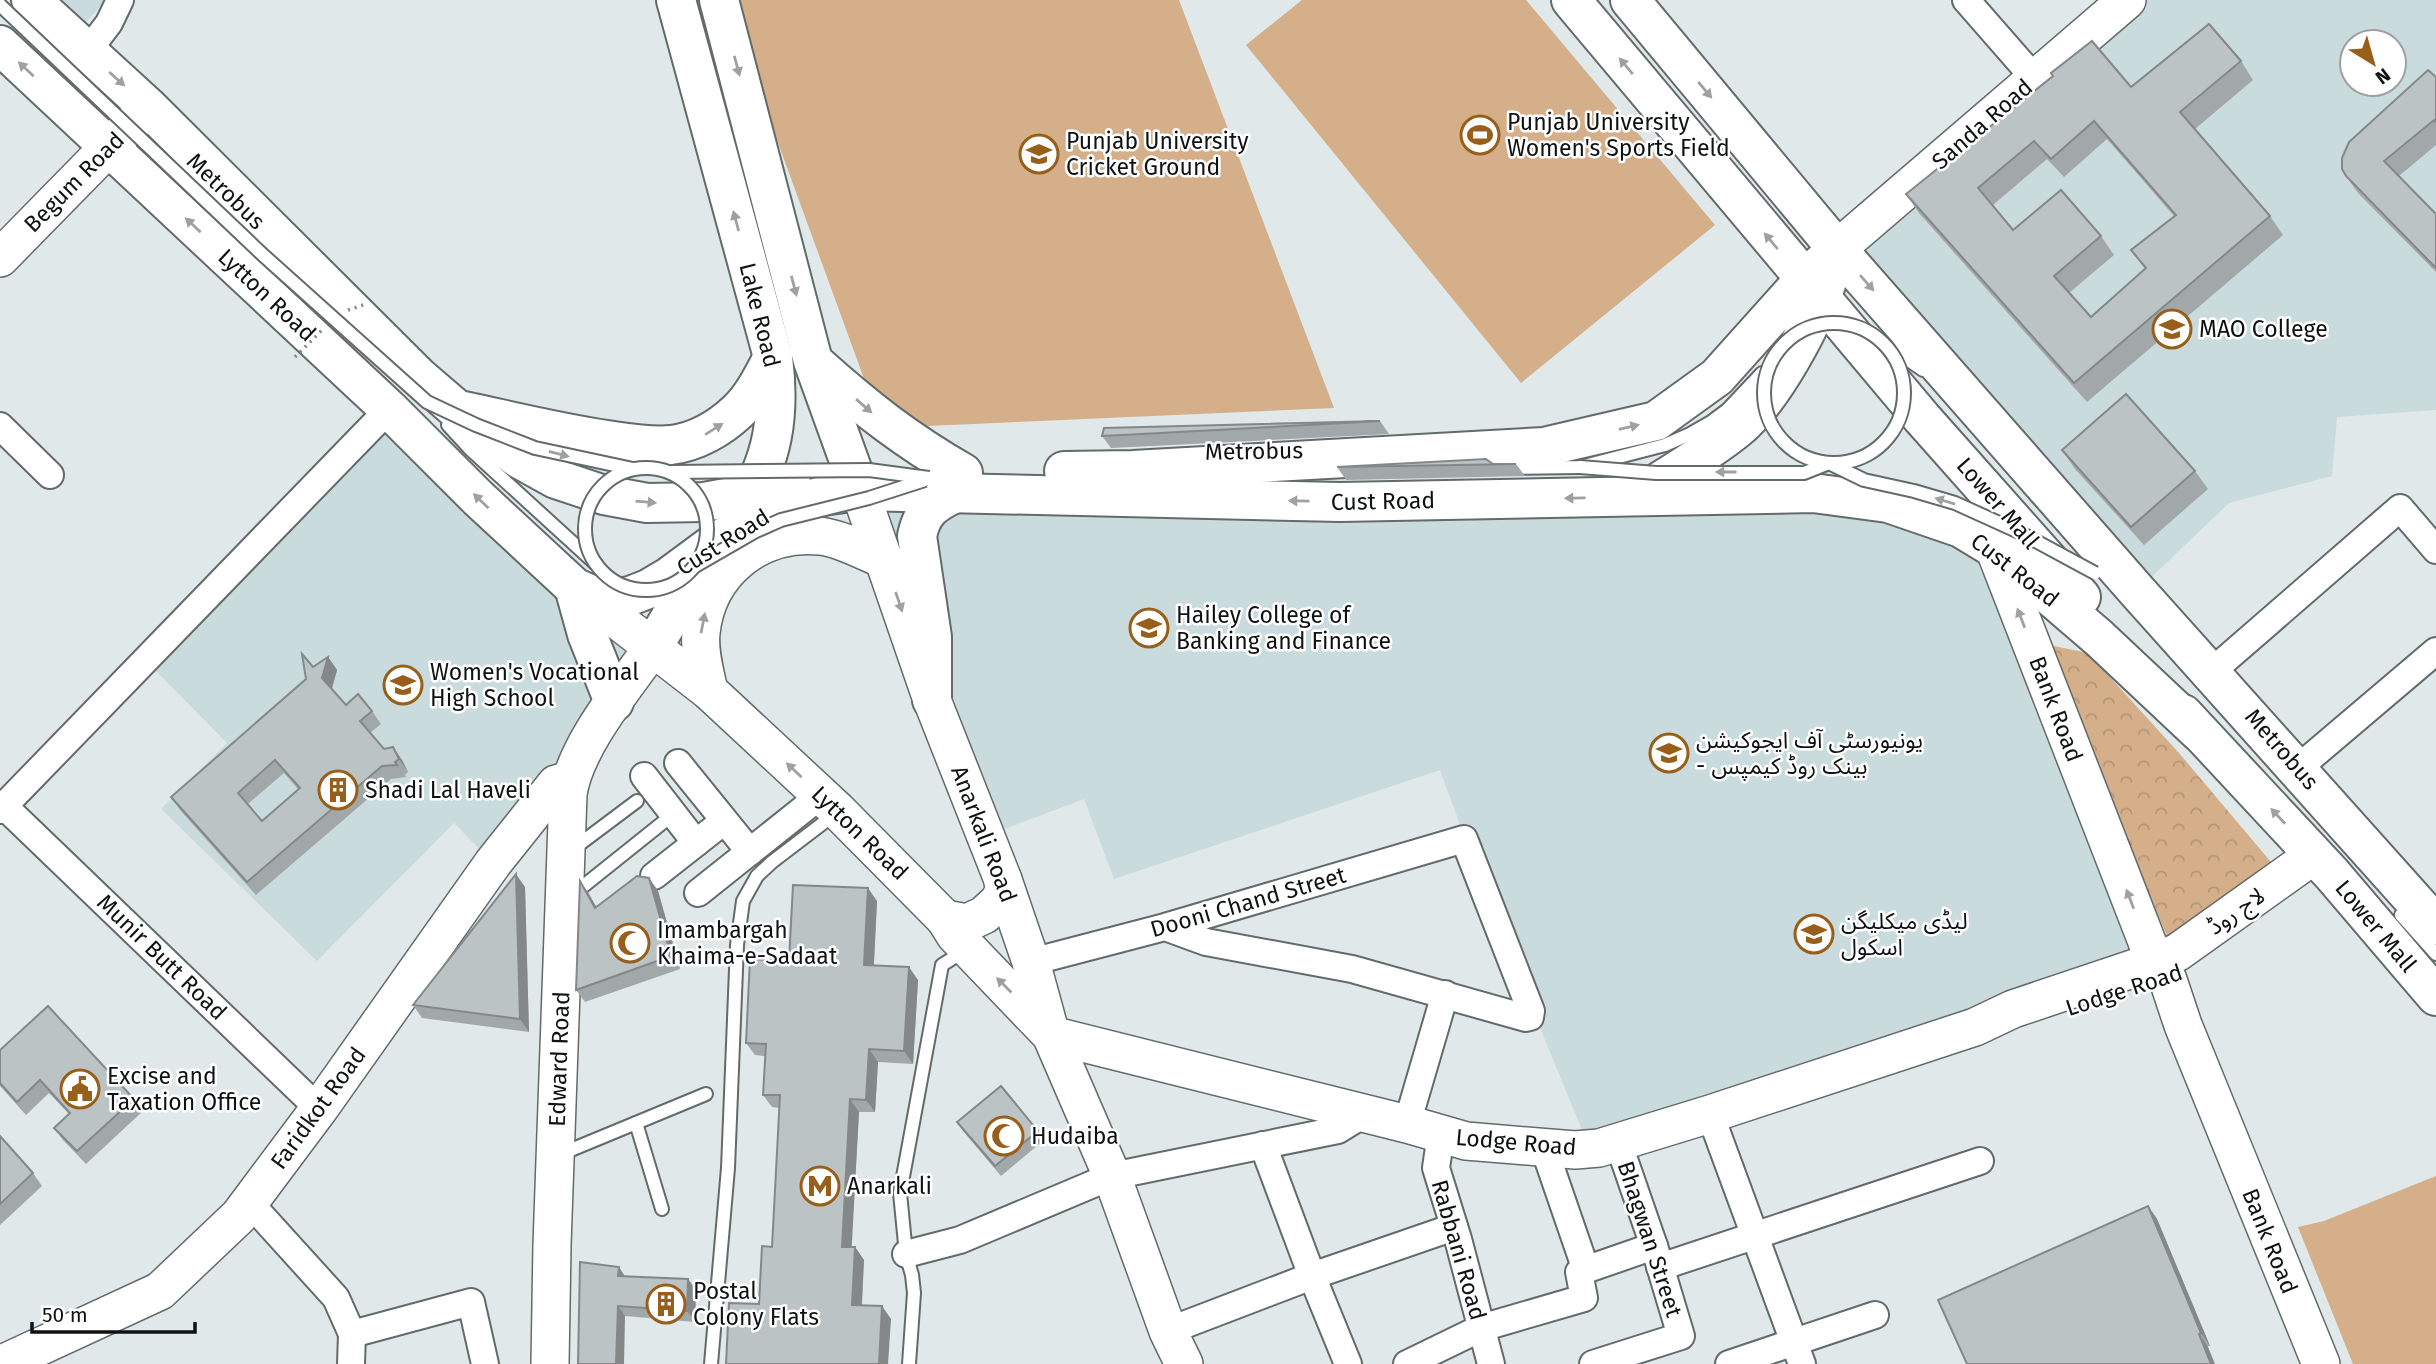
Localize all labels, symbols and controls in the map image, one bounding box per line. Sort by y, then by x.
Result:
north arrow [2338,28,2408,98]
one-way arrow [732,56,742,77]
one-way arrow [1619,57,1634,74]
one-way arrow [18,62,35,78]
text: N [2371,63,2395,89]
one-way arrow [108,71,125,87]
street label: Sanda Road [1926,73,2038,175]
one-way arrow [1697,82,1712,99]
place label: Punjab University Women's Sports Field [1507,108,1730,162]
sports icon: Punjab University Women's Sports Field [1459,114,1501,156]
street label: Begum Road [18,126,130,238]
place label: Punjab University Cricket Ground [1066,127,1249,181]
school or university icon: Punjab University Cricket Ground [1018,133,1060,175]
street label: Metrobus [181,147,271,235]
one-way arrow [730,209,741,231]
one-way arrow [185,217,202,233]
one-way arrow [1764,232,1779,250]
street label: Lytton Road [212,243,322,347]
street label: Lake Road [733,260,787,370]
one-way arrow [1859,274,1875,292]
one-way arrow [789,275,800,297]
school or university icon: MAO College [2151,308,2193,350]
place label: MAO College [2199,315,2328,343]
one-way arrow [855,398,872,414]
one-way arrow [704,422,724,435]
one-way arrow [1618,422,1640,433]
street label: Metrobus [1205,436,1303,466]
one-way arrow [548,449,570,460]
street label: Lower Mall [1951,452,2045,555]
one-way arrow [1715,466,1737,478]
street label: Cust Road [1331,486,1435,516]
one-way arrow [1564,492,1586,503]
one-way arrow [473,493,490,509]
one-way arrow [1288,495,1310,507]
one-way arrow [1935,495,1956,505]
one-way arrow [635,496,657,507]
street label: Cust Road [671,503,775,581]
street label: Cust Road [1965,527,2065,613]
one-way arrow [894,591,905,612]
place label: Hailey College of Banking and Finance [1176,601,1391,655]
school or university icon: Hailey College of Banking and Finance [1128,607,1170,649]
one-way arrow [2016,608,2027,629]
one-way arrow [698,612,709,634]
street label: Bank Road [2023,652,2089,766]
place label: Women's Vocational High School [430,658,639,712]
school or university icon: Women's Vocational High School [382,664,424,706]
street label: Metrobus [2239,703,2325,795]
place label: یونیورسٹی آف ایجوکیشن - بینک روڈ کیمپس [1696,726,1923,781]
school or university icon: یونیورسٹی آف ایجوکیشن - بینک روڈ کیمپس [1648,732,1690,774]
one-way arrow [785,762,803,778]
street label: Anarkali Road [945,762,1023,906]
building icon: Shadi Lal Haveli [317,769,359,811]
place label: Shadi Lal Haveli [365,776,531,804]
street label: Lytton Road [806,780,914,886]
one-way arrow [2270,808,2286,825]
street label: Dooni Chand Street [1147,860,1350,943]
street label: Lower Mall [2329,874,2423,978]
street label: لاج روڈ [2202,881,2272,943]
street label: Munir Butt Road [91,888,233,1026]
one-way arrow [2124,888,2135,909]
place label: لیڈی میکلیگن اسکول [1841,907,1968,961]
school or university icon: لیڈی میکلیگن اسکول [1793,913,1835,955]
place label: Imambargah Khaima-e-Sadaat [657,916,838,970]
mosque icon: Imambargah Khaima-e-Sadaat [609,922,651,964]
street label: Lodge Road [2062,958,2186,1022]
one-way arrow [995,977,1012,994]
street label: Edward Road [543,991,575,1127]
street label: Faridkot Road [264,1042,372,1174]
place label: Excise and Taxation Office [107,1062,261,1116]
public building icon: Excise and Taxation Office [59,1068,101,1110]
mosque icon: Hudaiba [983,1115,1025,1157]
place label: Hudaiba [1031,1122,1119,1150]
street label: Lodge Road [1454,1123,1578,1161]
street label: Bhagwan Street [1612,1157,1689,1321]
metro station icon: Anarkali [799,1165,841,1207]
place label: Anarkali [847,1172,932,1200]
street label: Rabbani Road [1426,1176,1492,1324]
street label: Bank Road [2236,1184,2304,1298]
place label: Postal Colony Flats [693,1277,819,1331]
building icon: Postal Colony Flats [645,1283,687,1325]
scale bar [32,1290,194,1334]
text: 50 m [42,1302,88,1328]

